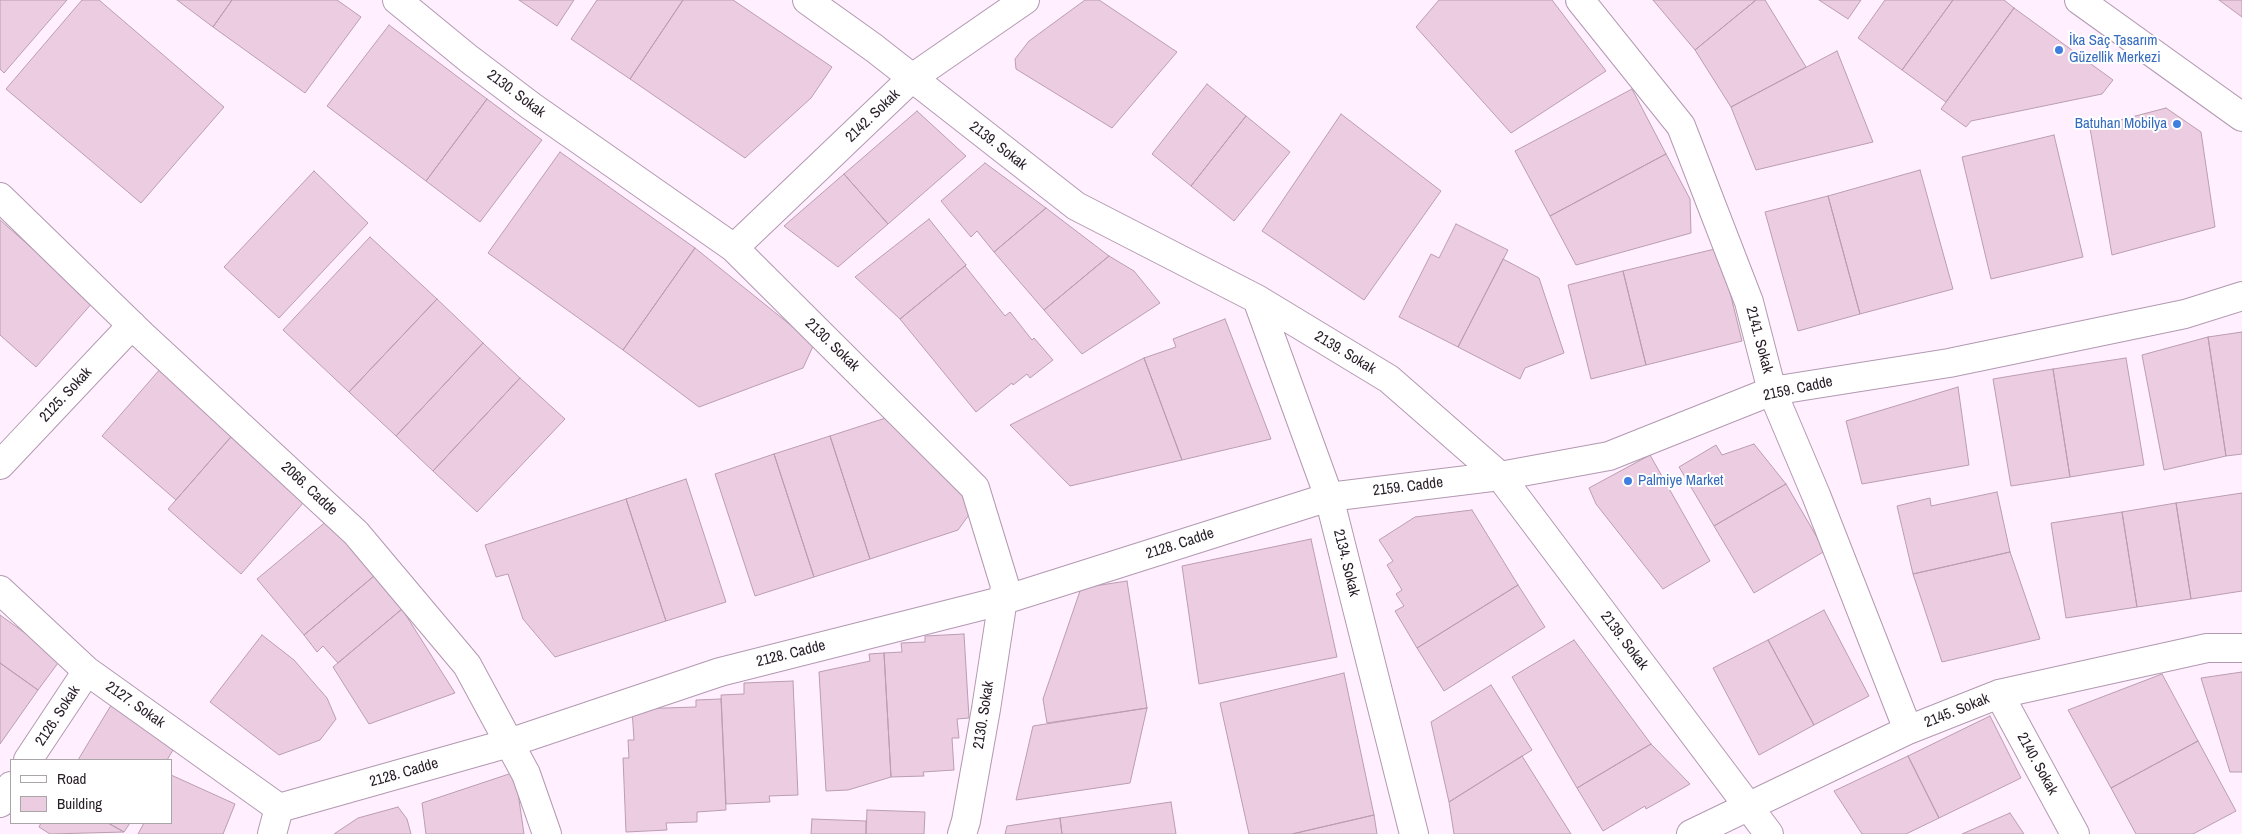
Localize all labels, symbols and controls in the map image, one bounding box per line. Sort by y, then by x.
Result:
place label: İka Saç Tasarım Güzellik Merkezi [2069,32,2161,67]
marker: İka Saç Tasarım Güzellik Merkezi [2053,44,2065,56]
street label: 2130. Sokak [483,66,549,122]
street label: 2142. Sokak [842,86,904,146]
place label: Batuhan Mobilya [2075,115,2167,133]
street label: 2139. Sokak [966,118,1030,174]
marker: Batuhan Mobilya [2171,118,2183,130]
street label: 2141. Sokak [1741,305,1777,375]
street label: 2130. Sokak [801,315,863,375]
street label: 2139. Sokak [1311,328,1379,378]
street label: 2125. Sokak [36,364,96,426]
street label: 2159. Cadde [1762,373,1834,405]
street label: 2066. Cadde [277,458,341,520]
place label: Palmiye Market [1638,472,1723,490]
street label: 2159. Cadde [1372,474,1444,500]
marker: Palmiye Market [1622,475,1634,487]
street label: 2128. Cadde [1144,525,1216,563]
street label: 2134. Sokak [1329,528,1363,598]
street label: 2139. Sokak [1596,608,1652,674]
street label: 2128. Cadde [755,637,827,671]
street label: 2127. Sokak [102,678,168,732]
street label: 2130. Sokak [970,680,998,750]
street label: 2126. Sokak [32,682,84,750]
street label: 2145. Sokak [1922,690,1992,732]
street label: 2140. Sokak [2013,730,2061,798]
street label: 2128. Cadde [368,755,440,791]
legend [10,759,172,824]
text: Road [57,768,86,789]
text: Building [57,793,102,814]

